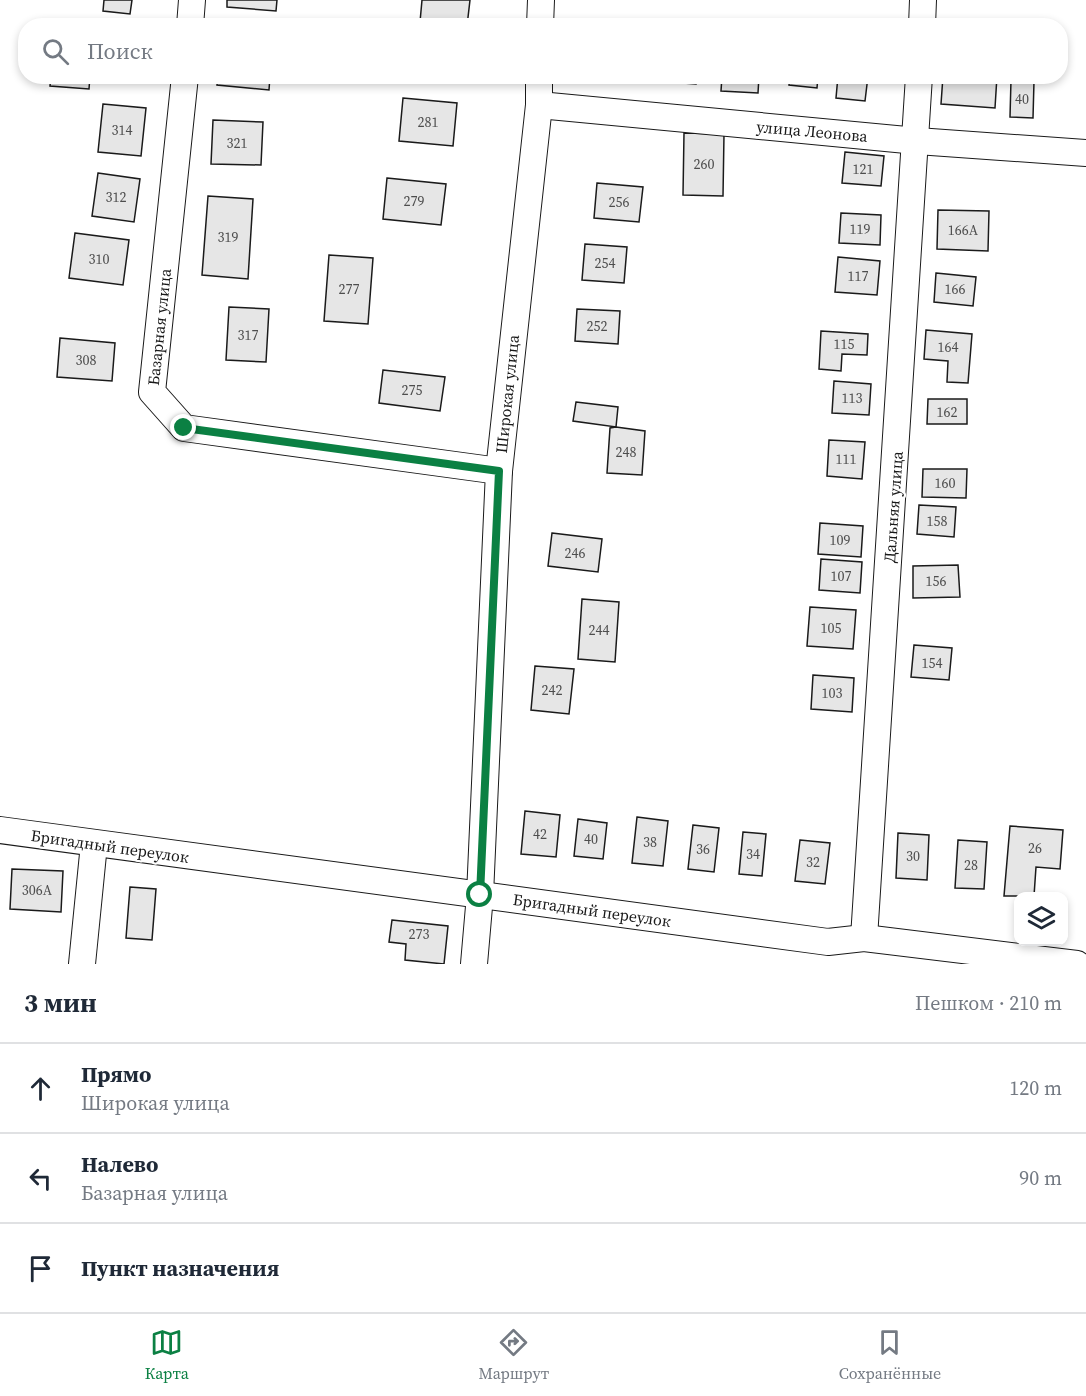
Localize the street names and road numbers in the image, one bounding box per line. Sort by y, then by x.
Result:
street label: улица Леонова [755,115,869,147]
street label: Базарная улица [142,267,176,387]
street label: Широкая улица [490,333,524,454]
street label: Дальняя улица [878,449,908,564]
street label: Бригадный переулок [30,824,190,868]
street label: Бригадный переулок [512,888,672,932]

